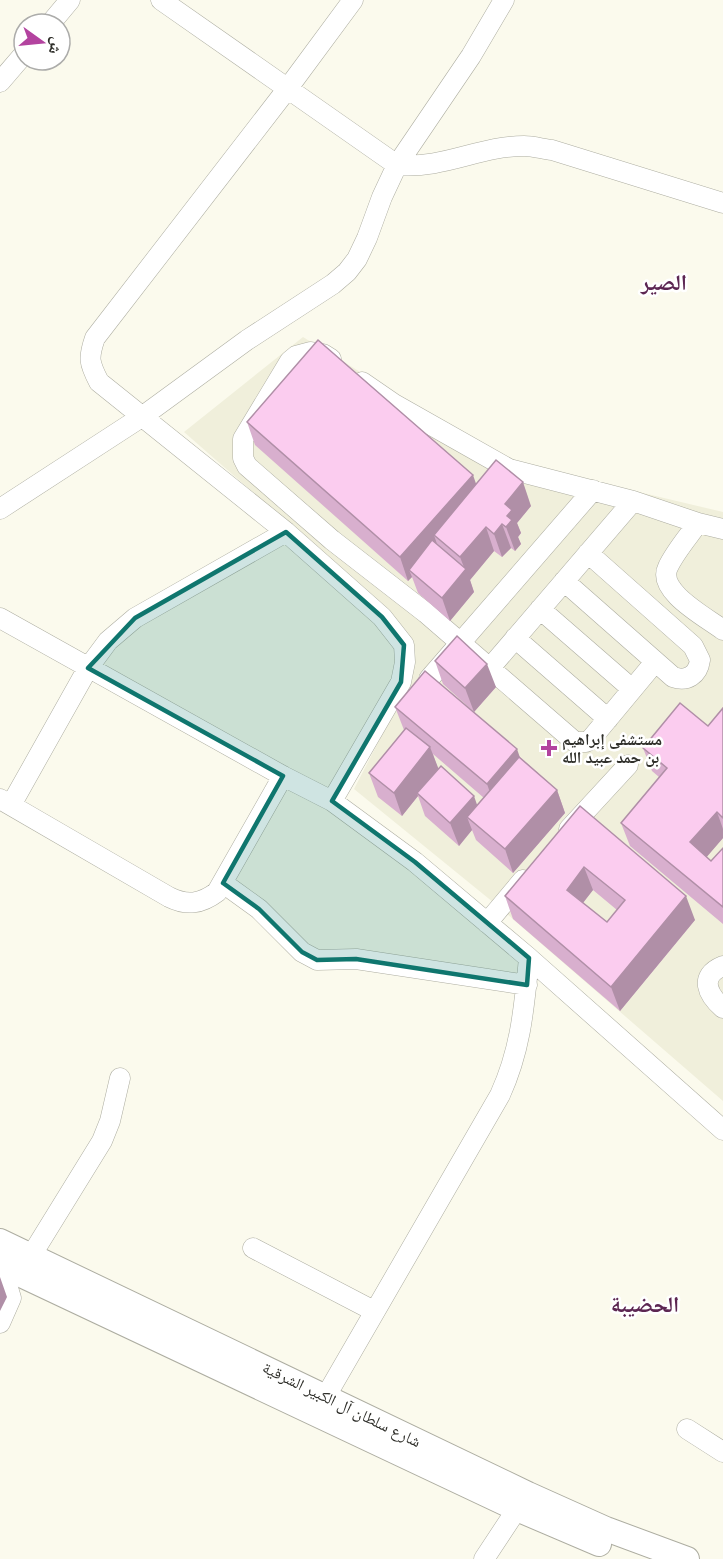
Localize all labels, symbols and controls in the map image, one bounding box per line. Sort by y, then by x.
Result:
north arrow [12,12,72,72]
text: ش [45,35,68,57]
district label: الصير [640,268,687,296]
place label: مستشفى إبراهيم بن حمد عبيد الله [562,729,662,767]
marker: مستشفى إبراهيم بن حمد عبيد الله [540,739,558,757]
district label: الحضيبة [611,1290,679,1318]
street label: شارع سلطان آل الكبير الشرقية [259,1357,425,1452]

